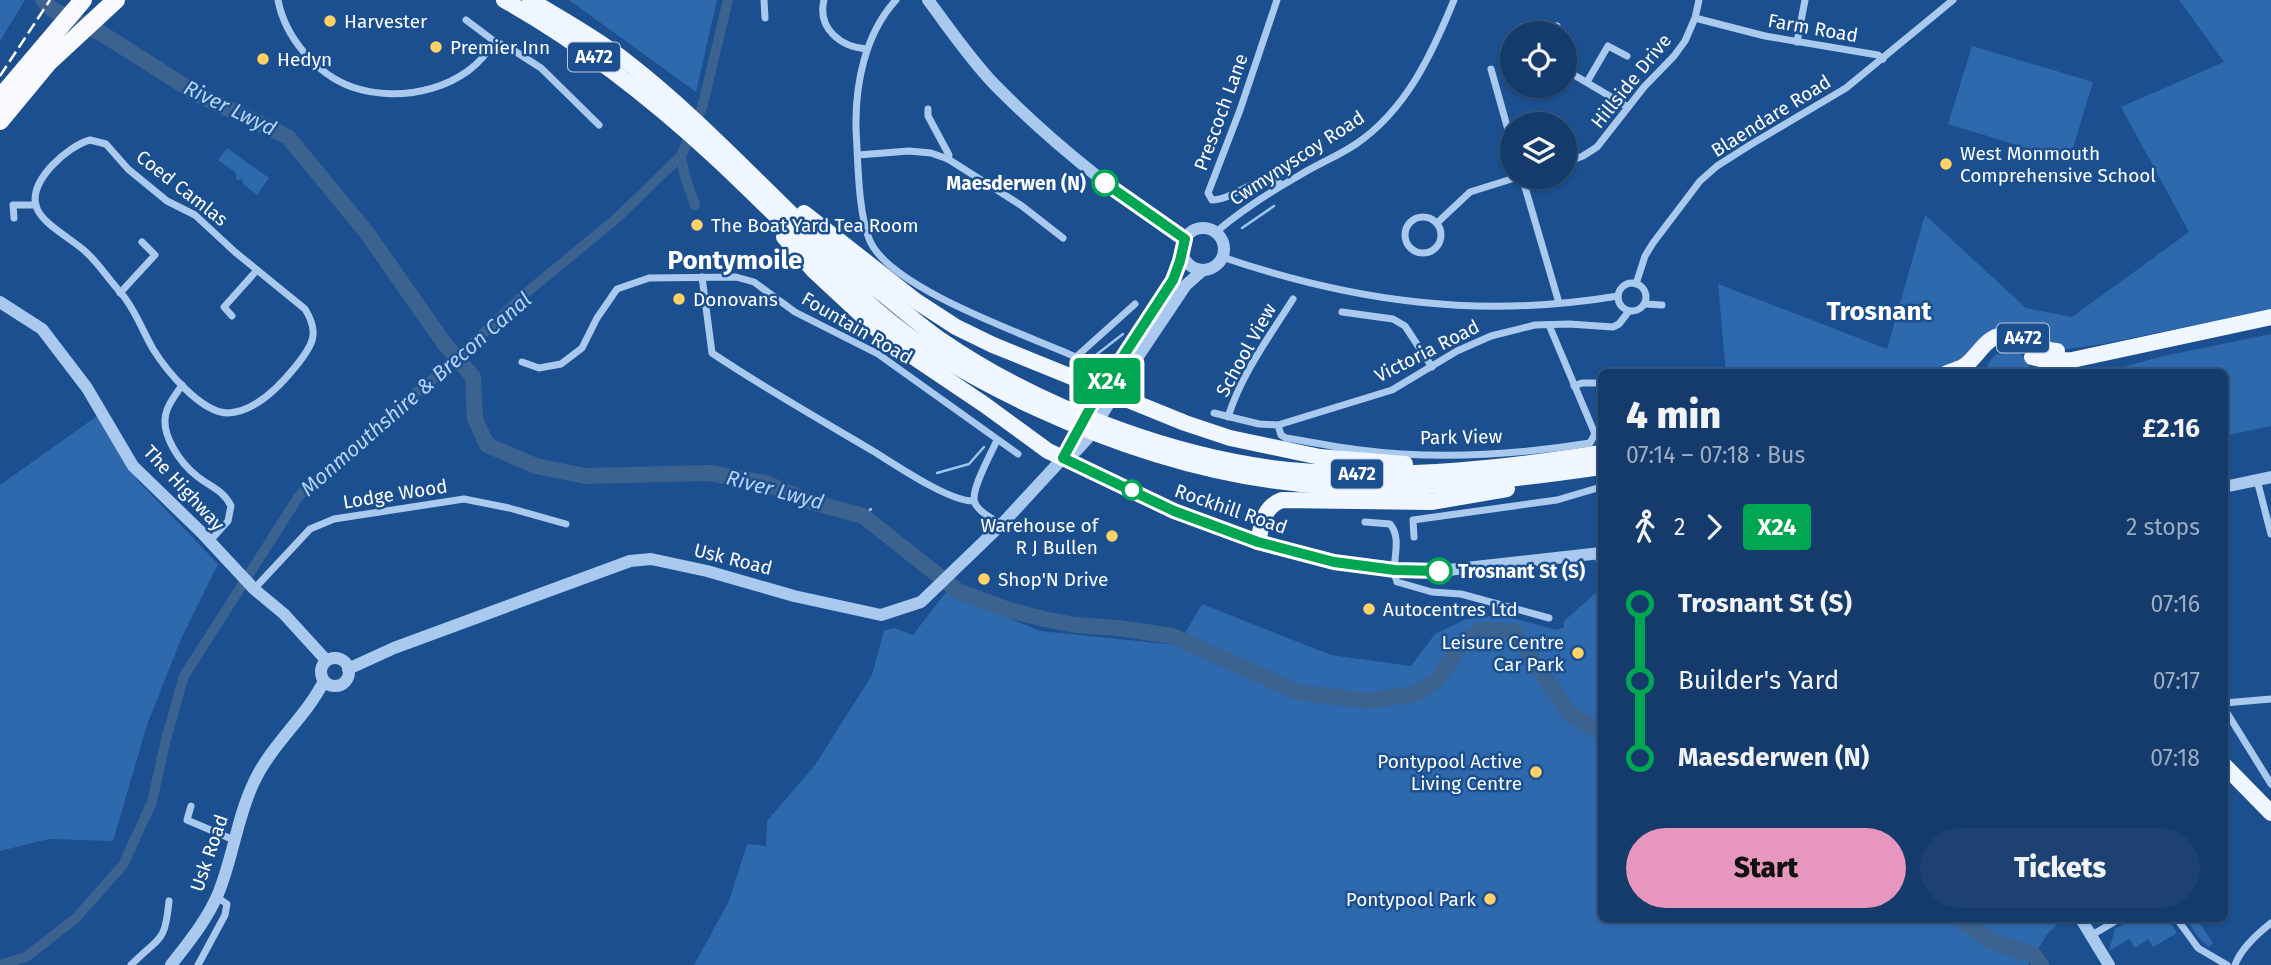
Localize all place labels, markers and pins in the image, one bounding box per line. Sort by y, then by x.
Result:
place label: Harvester [344,10,428,33]
marker: Harvester [322,13,338,29]
place label: Premier Inn [450,36,550,59]
marker: Premier Inn [428,39,444,55]
place label: Hedyn [277,48,332,71]
marker: Hedyn [255,51,271,67]
place label: West Monmouth Comprehensive School [1960,142,2156,187]
marker: West Monmouth Comprehensive School [1938,156,1954,172]
marker: Maesderwen (N) [1092,170,1118,196]
place label: Maesderwen (N) [946,172,1086,195]
place label: The Boat Yard Tea Room [711,214,918,237]
marker: The Boat Yard Tea Room [689,217,705,233]
place label: Donovans [693,288,778,311]
marker: Donovans [671,291,687,307]
unlabelled marker [1122,480,1142,500]
place label: Warehouse of R J Bullen [980,514,1100,559]
marker: Warehouse of R J Bullen [1104,528,1120,544]
marker: Trosnant St (S) [1426,558,1452,584]
place label: Trosnant St (S) [1458,560,1585,583]
place label: Shop'N Drive [998,568,1108,591]
marker: Shop'N Drive [976,571,992,587]
place label: Autocentres Ltd [1383,598,1518,621]
marker: Autocentres Ltd [1361,601,1377,617]
place label: Leisure Centre Car Park [1441,631,1564,676]
marker: Leisure Centre Car Park [1570,645,1586,661]
place label: Pontypool Active Living Centre [1377,750,1522,795]
marker: Pontypool Active Living Centre [1528,764,1544,780]
place label: Pontypool Park [1346,888,1476,911]
marker: Pontypool Park [1482,891,1498,907]

